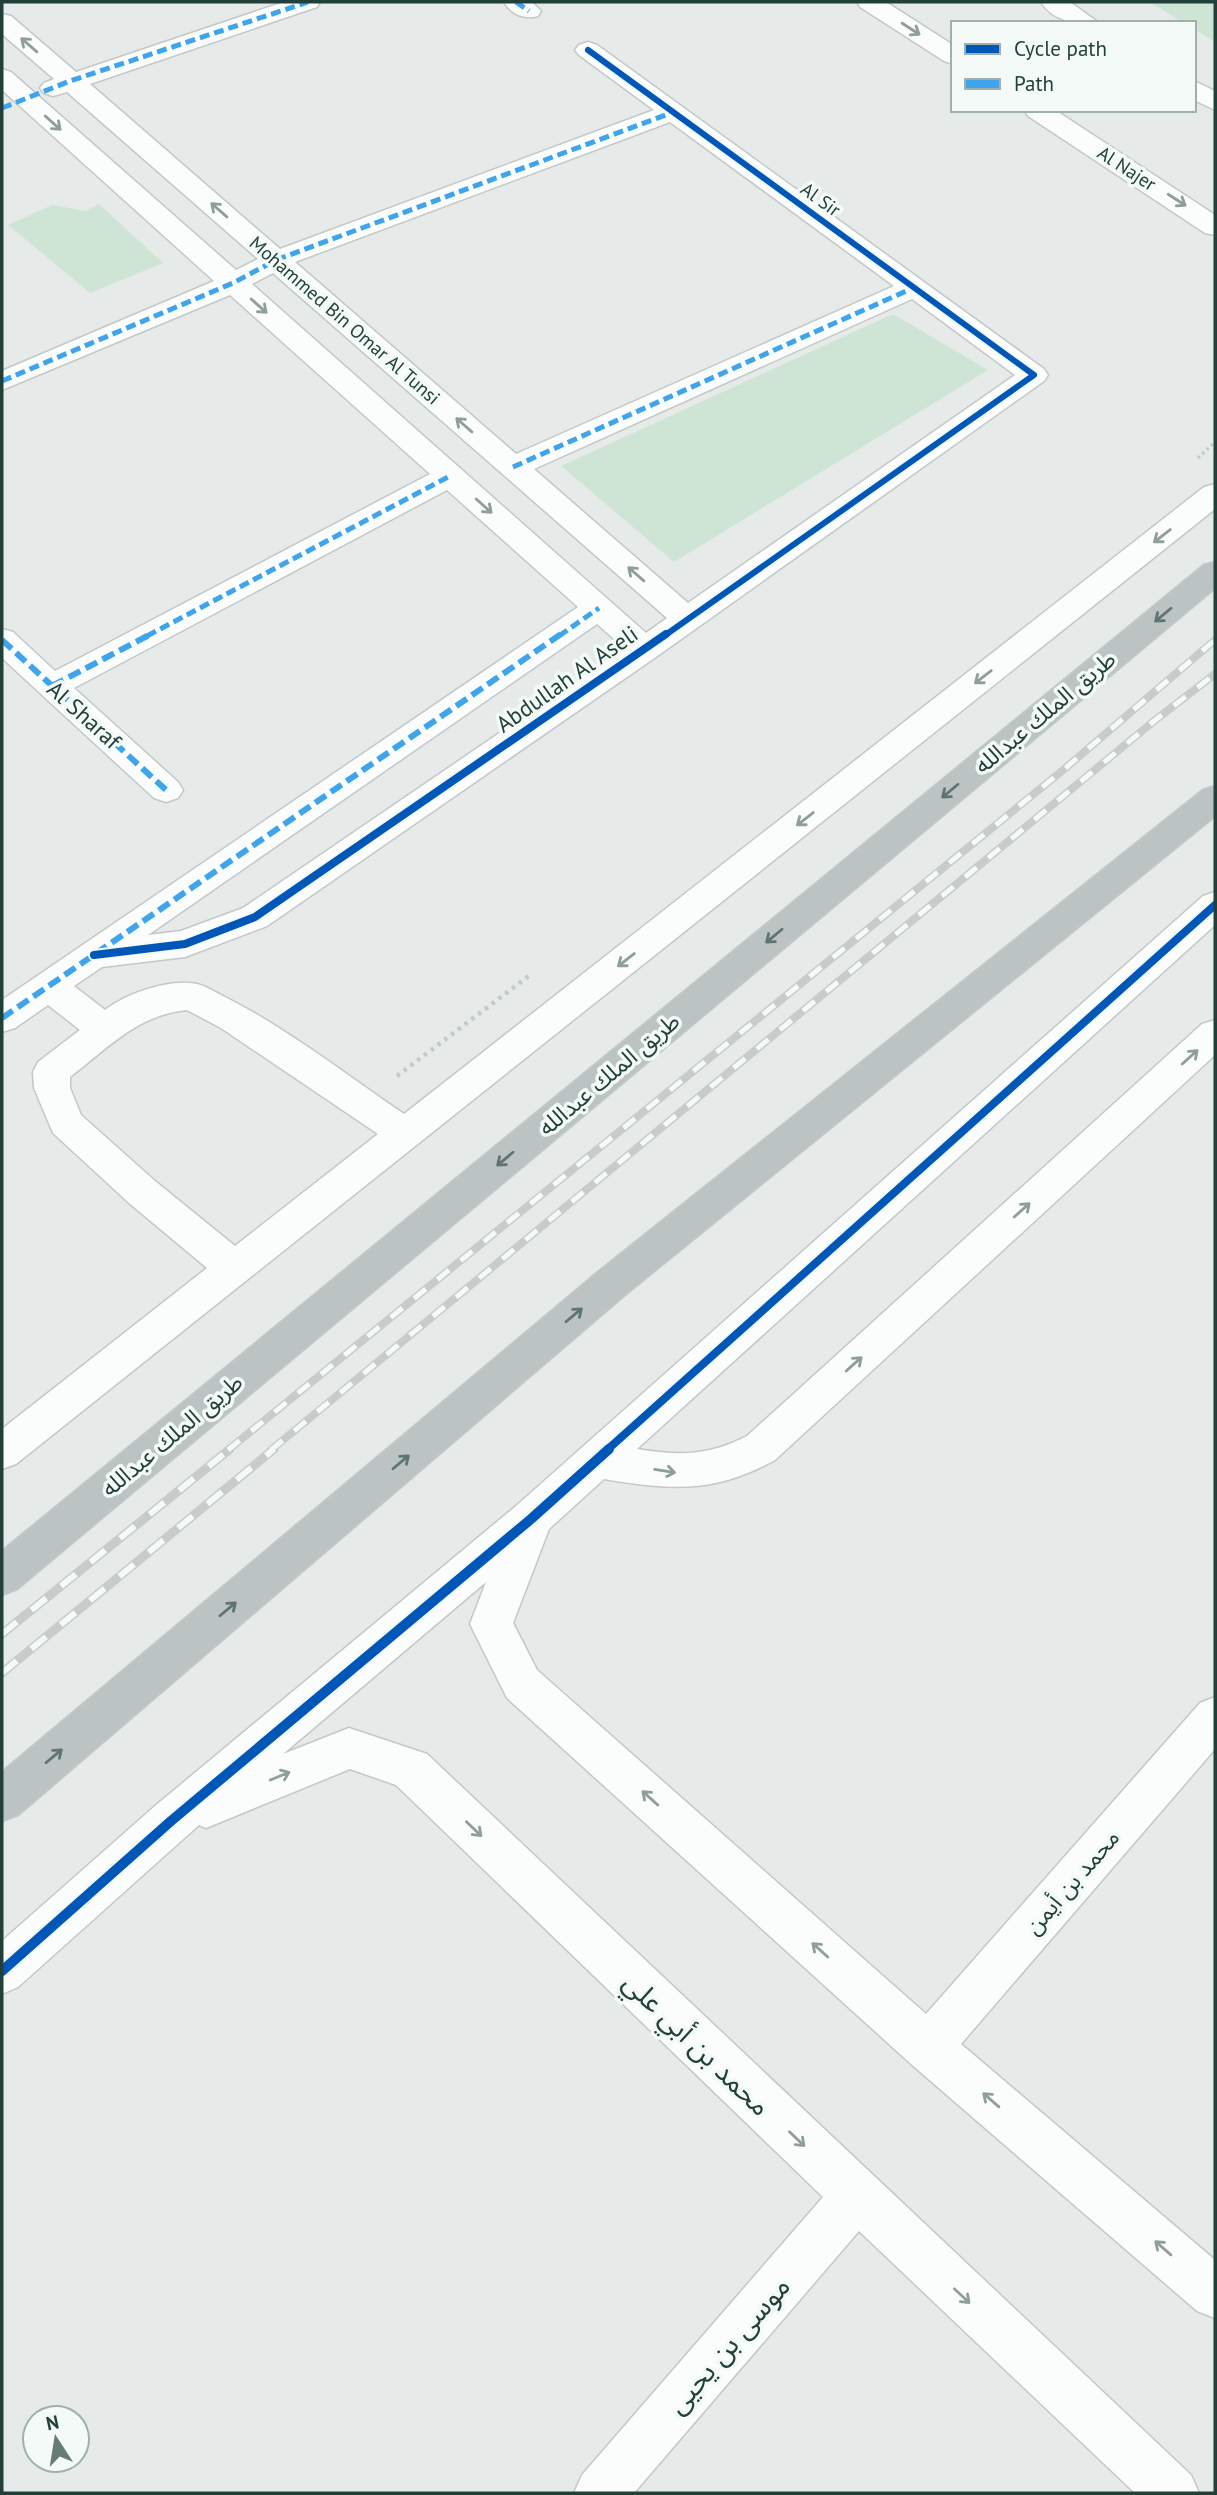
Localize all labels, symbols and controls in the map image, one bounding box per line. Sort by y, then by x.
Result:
legend [951,21,1196,112]
one-way arrow [901,22,920,36]
text: Cycle path [1014,35,1107,62]
one-way arrow [20,37,38,53]
text: Path [1014,70,1054,97]
one-way arrow [44,115,62,131]
street label: Al Najer [1093,140,1161,196]
street label: Al Sir [796,177,846,222]
one-way arrow [1166,194,1186,208]
one-way arrow [210,202,228,218]
street label: Mohammed Bin Omar Al Tunsi [245,231,445,409]
one-way arrow [250,298,268,314]
one-way arrow [456,417,474,433]
one-way arrow [475,498,492,515]
one-way arrow [1153,529,1171,544]
one-way arrow [627,566,645,582]
one-way arrow [1154,607,1172,623]
street label: Abdullah Al Aseli [490,619,643,738]
street label: طريق الملك عبدالله [968,644,1121,779]
one-way arrow [975,670,993,685]
street label: Al Sharaf [42,674,128,756]
one-way arrow [941,784,959,799]
one-way arrow [796,811,814,826]
one-way arrow [766,929,784,944]
one-way arrow [618,952,636,967]
street label: طريق الملك عبدالله [532,1006,685,1141]
one-way arrow [1181,1049,1199,1065]
one-way arrow [496,1152,514,1167]
one-way arrow [1013,1202,1030,1219]
one-way arrow [565,1307,583,1323]
one-way arrow [845,1355,862,1372]
street label: طريق الملك عبدالله [95,1367,248,1502]
one-way arrow [392,1454,410,1470]
one-way arrow [653,1465,675,1478]
one-way arrow [218,1601,236,1617]
one-way arrow [44,1748,62,1764]
one-way arrow [268,1769,290,1782]
one-way arrow [641,1790,659,1806]
one-way arrow [465,1821,482,1838]
street label: محمد بن أيمن [1018,1823,1125,1940]
one-way arrow [811,1942,829,1958]
street label: محمد بن أبي علي [613,1964,779,2126]
one-way arrow [982,2092,1000,2108]
one-way arrow [788,2131,805,2148]
one-way arrow [1155,2240,1173,2256]
street label: موسى بن يحيى [658,2268,798,2421]
one-way arrow [954,2287,971,2304]
north arrow [21,2404,91,2474]
text: N [44,2409,61,2435]

